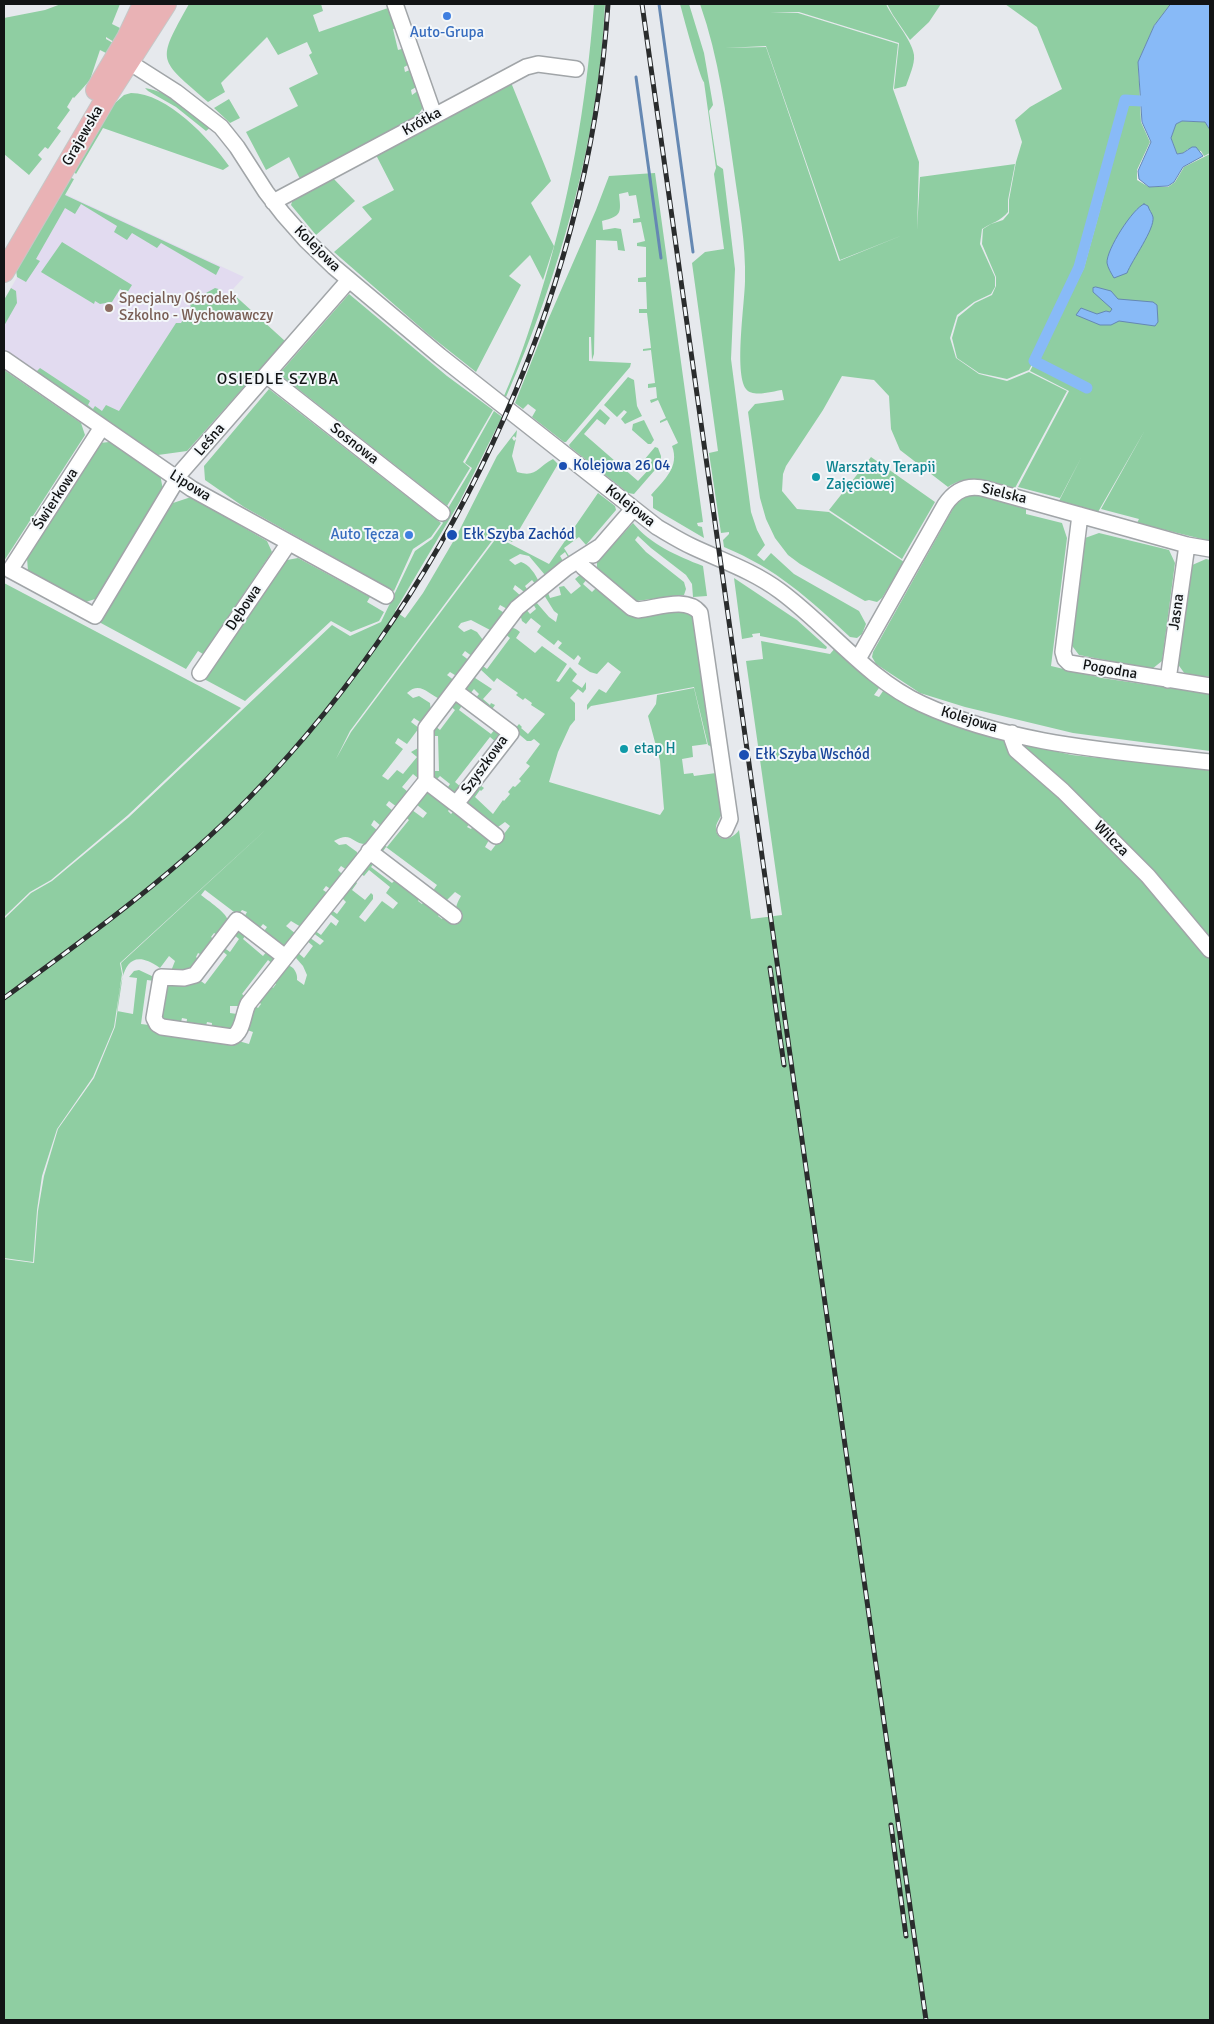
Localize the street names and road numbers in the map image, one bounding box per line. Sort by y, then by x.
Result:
street label: Grajewska [59,103,107,169]
street label: Krótka [399,104,445,140]
street label: Kolejowa [290,222,344,276]
street label: Sosnowa [326,419,382,469]
street label: Leśna [191,420,229,460]
street label: Świerkowa [30,465,82,533]
street label: Lipowa [166,466,214,506]
street label: Sielska [980,480,1028,508]
street label: Kolejowa [601,481,659,531]
street label: Dębowa [222,582,266,634]
street label: Jasna [1166,593,1188,631]
street label: Pogodna [1081,656,1139,684]
street label: Kolejowa [938,703,1000,737]
street label: Szyszkowa [458,732,512,798]
street label: Wilcza [1090,818,1132,860]

